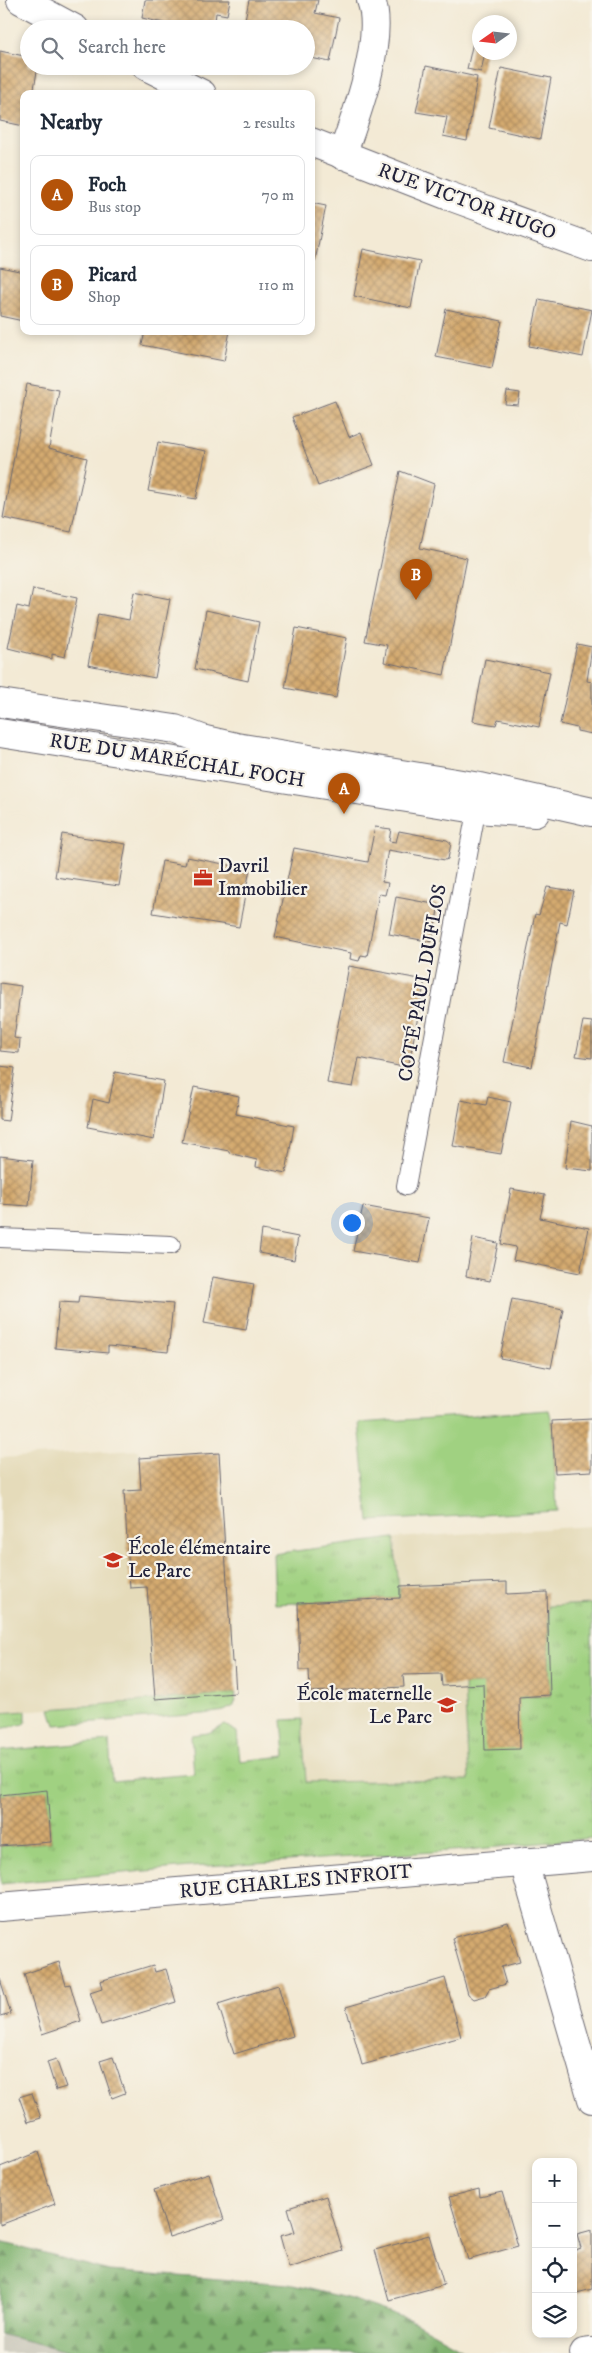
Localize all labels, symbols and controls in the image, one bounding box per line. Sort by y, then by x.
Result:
north arrow [472,15,517,60]
search box [20,20,315,75]
icon: search [38,34,66,62]
text: Search here [78,36,166,59]
text: Nearby [40,110,102,136]
text: 2 results [243,113,295,133]
street label: RUE VICTOR HUGO [374,158,560,246]
text: Foch [88,174,126,197]
text: A [52,185,62,205]
text: 70 m [262,185,294,205]
text: Bus stop [88,197,141,217]
text: Picard [88,264,137,287]
text: B [52,275,62,295]
text: 110 m [258,275,294,295]
text: Shop [88,287,121,307]
pin: B [400,559,432,600]
street label: RUE DU MARÉCHAL FOCH [48,728,306,794]
pin: A [328,773,360,814]
place label: Davril Immobilier [218,854,308,902]
office icon: Davril Immobilier [192,867,214,889]
street label: COTÉ PAUL DUFLOS [393,882,453,1084]
your location [339,1210,365,1236]
place label: École élémentaire Le Parc [128,1536,271,1584]
school or university icon: École élémentaire Le Parc [102,1549,124,1571]
place label: École maternelle Le Parc [297,1682,432,1730]
school or university icon: École maternelle Le Parc [436,1694,458,1716]
street label: RUE CHARLES INFROIT [178,1859,414,1905]
map controls [532,2158,577,2338]
button: + [532,2158,577,2203]
button: − [532,2203,577,2248]
button: locate [532,2248,577,2293]
button: layers [532,2293,577,2338]

